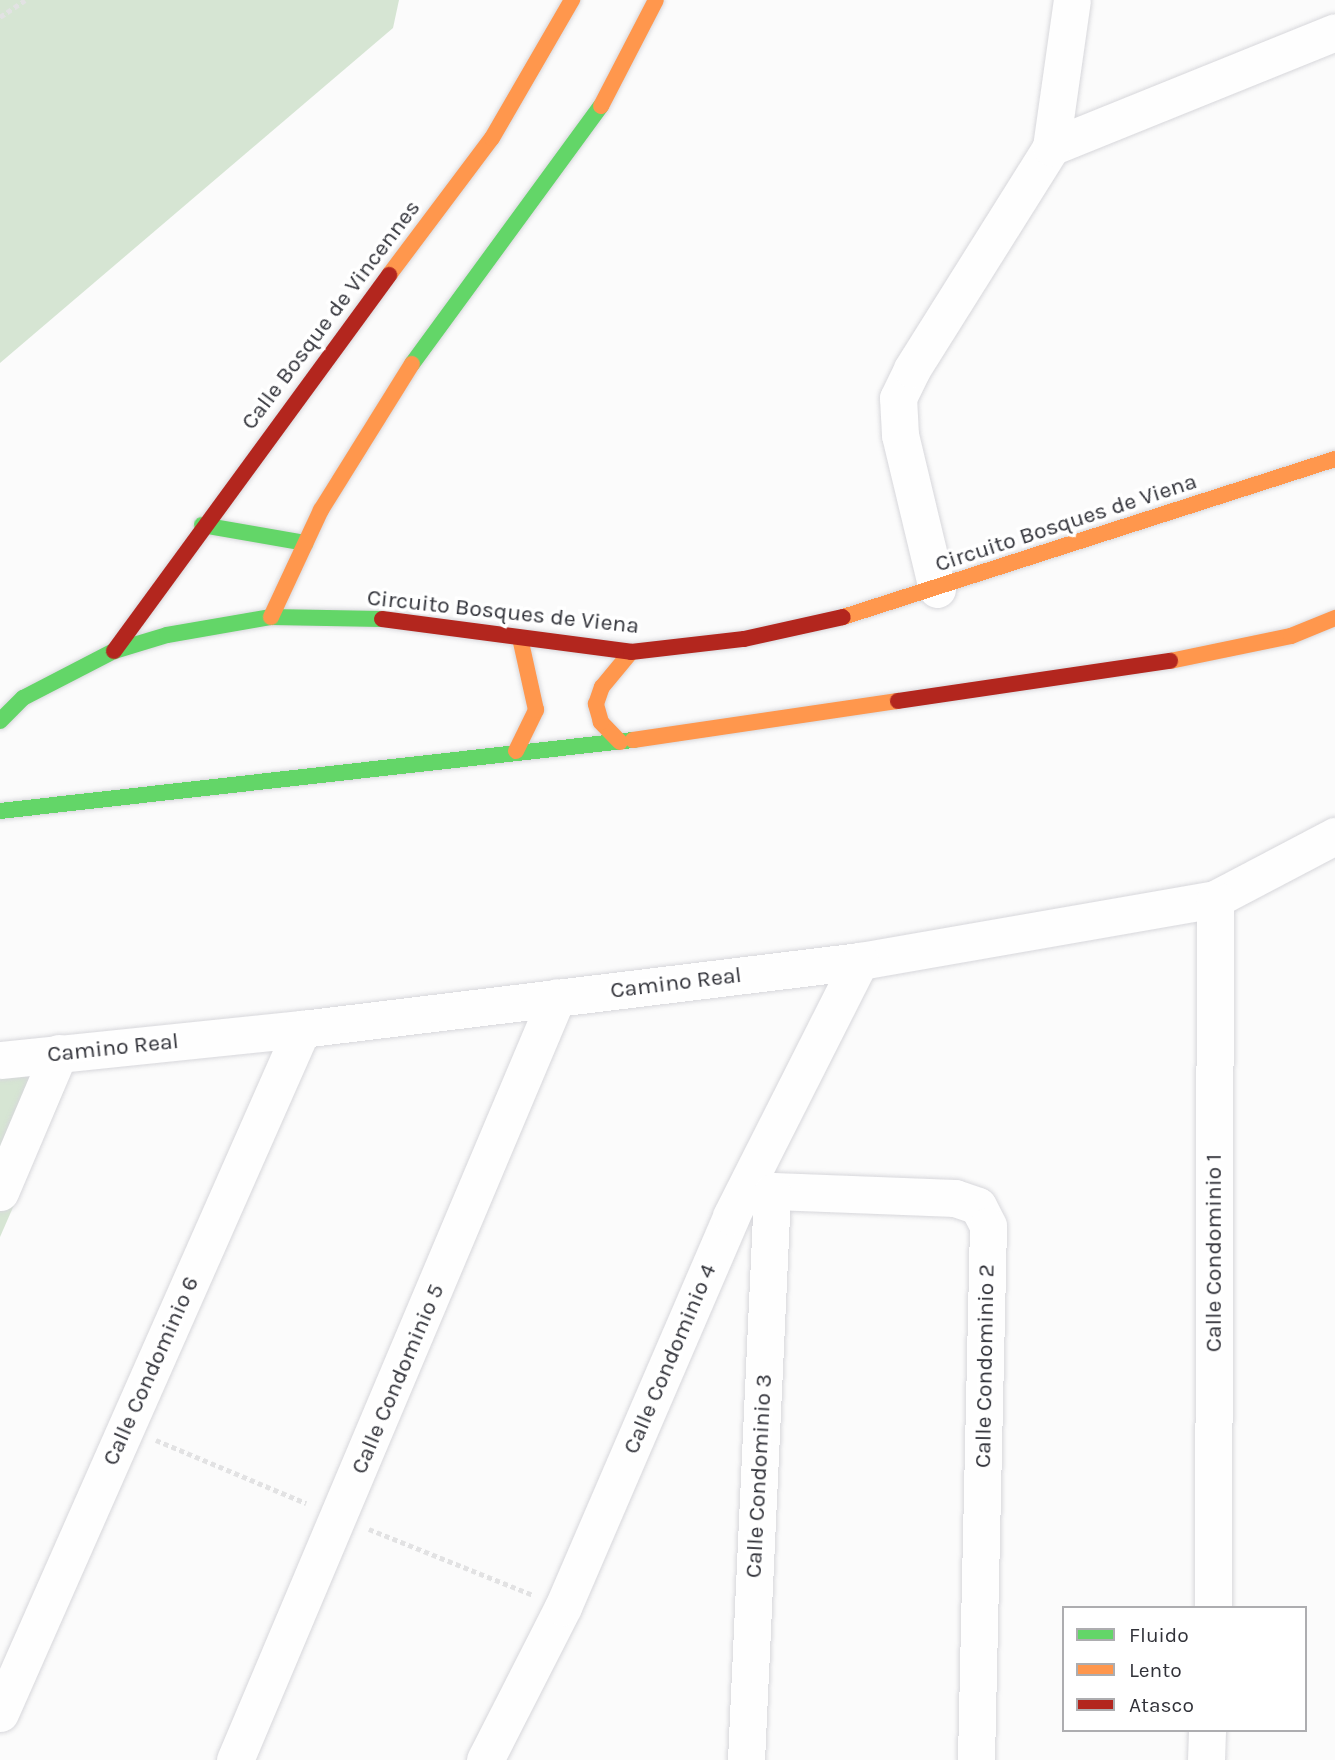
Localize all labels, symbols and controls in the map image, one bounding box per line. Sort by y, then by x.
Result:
street label: Calle Bosque de Vincennes [236,195,426,435]
street label: Circuito Bosques de Viena [932,468,1200,578]
street label: Circuito Bosques de Viena [366,584,640,640]
street label: Camino Real [609,961,743,1005]
street label: Camino Real [46,1027,180,1069]
street label: Calle Condominio 1 [1200,1154,1228,1352]
street label: Calle Condominio 4 [618,1260,722,1458]
street label: Calle Condominio 2 [969,1264,1001,1468]
street label: Calle Condominio 6 [97,1272,205,1470]
street label: Calle Condominio 5 [345,1280,451,1478]
street label: Calle Condominio 3 [740,1373,778,1579]
legend [1062,1606,1307,1732]
text: Fluido [1129,1623,1189,1647]
text: Lento [1129,1658,1182,1682]
text: Atasco [1129,1693,1194,1717]

